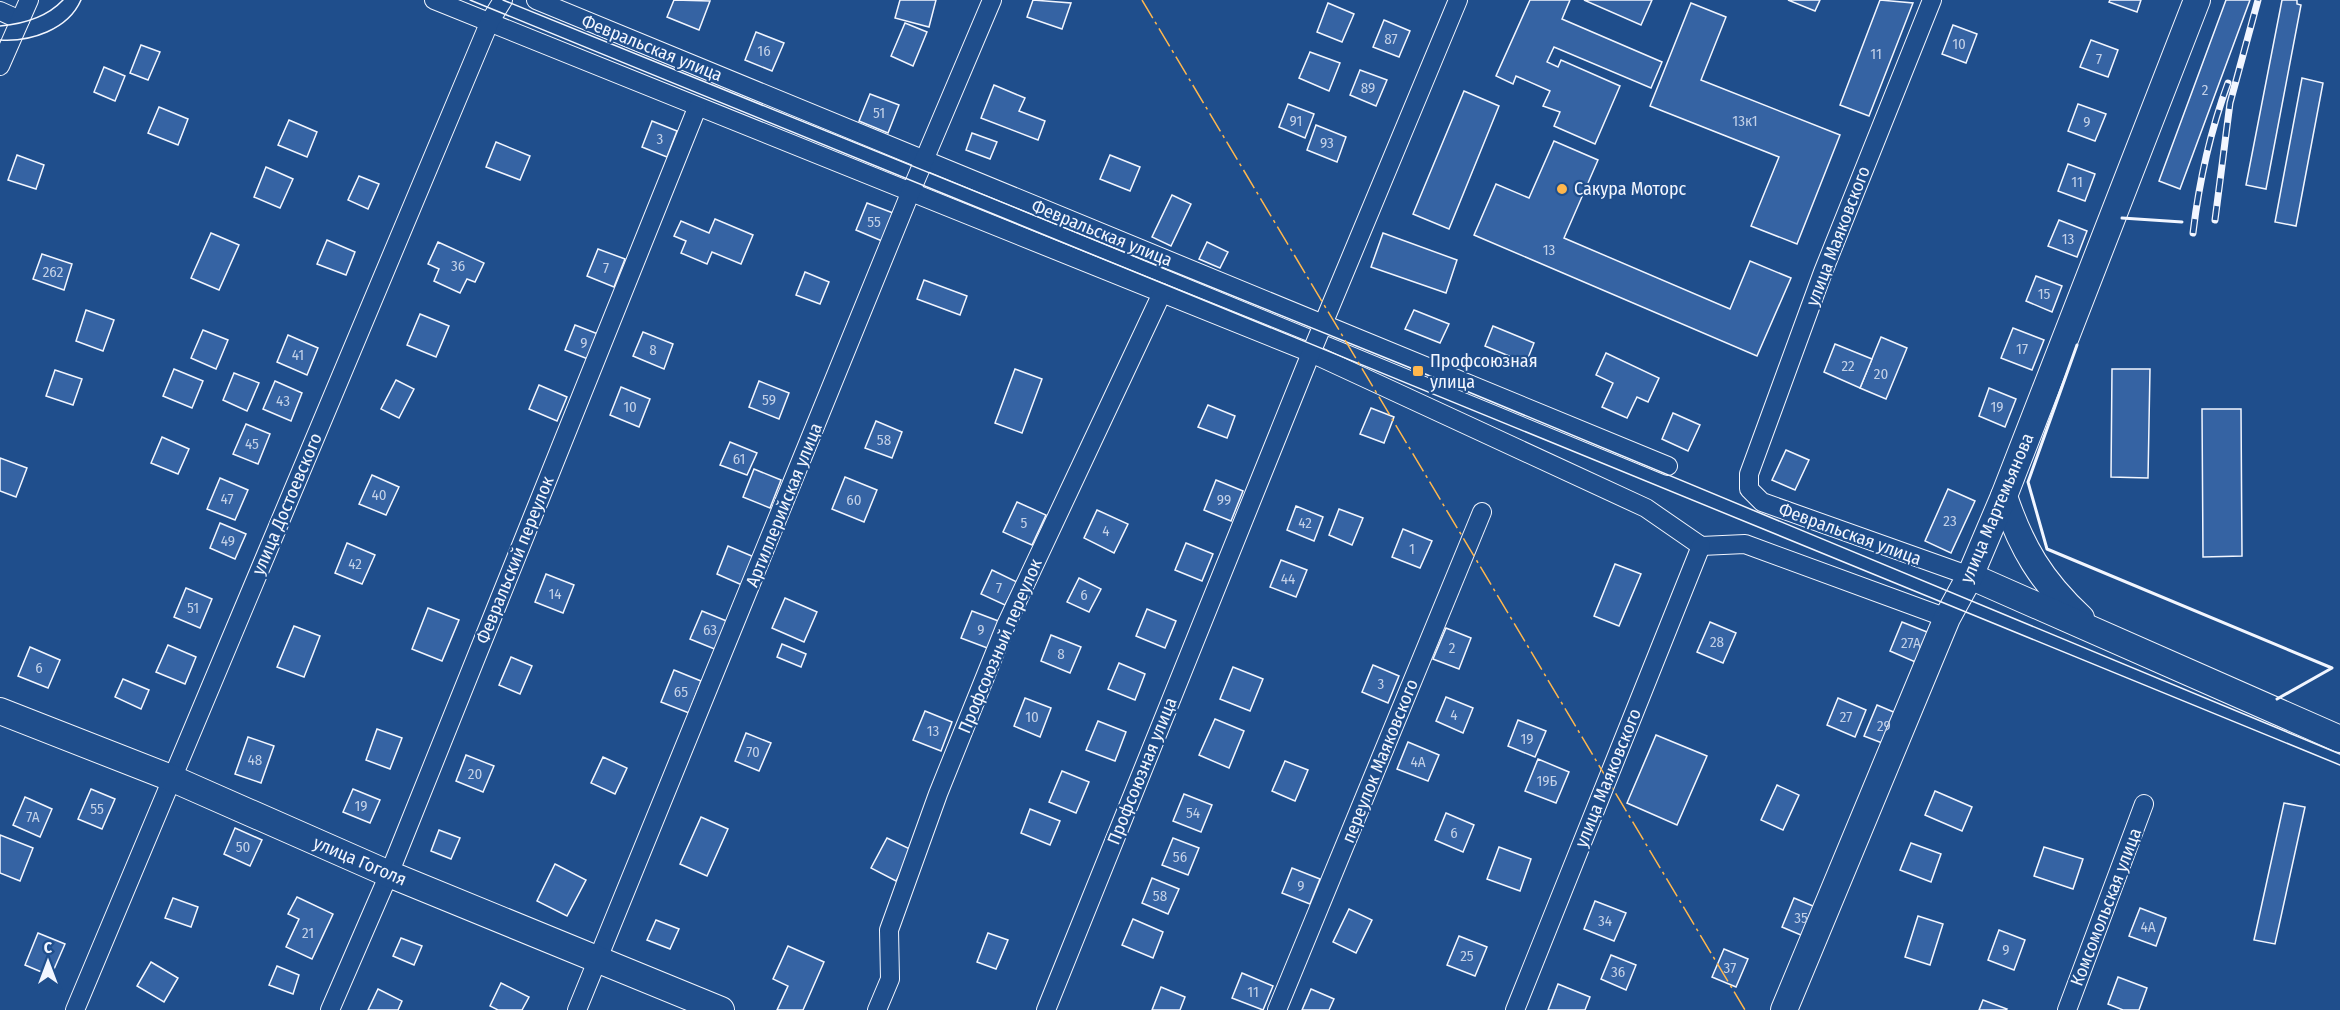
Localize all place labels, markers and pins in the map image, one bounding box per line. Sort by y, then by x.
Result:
place label: Сакура Моторс [1574,178,1686,200]
marker: Сакура Моторс [1555,182,1569,196]
place label: Профсоюзная улица [1430,350,1538,393]
marker: Профсоюзная улица [1411,364,1425,378]

